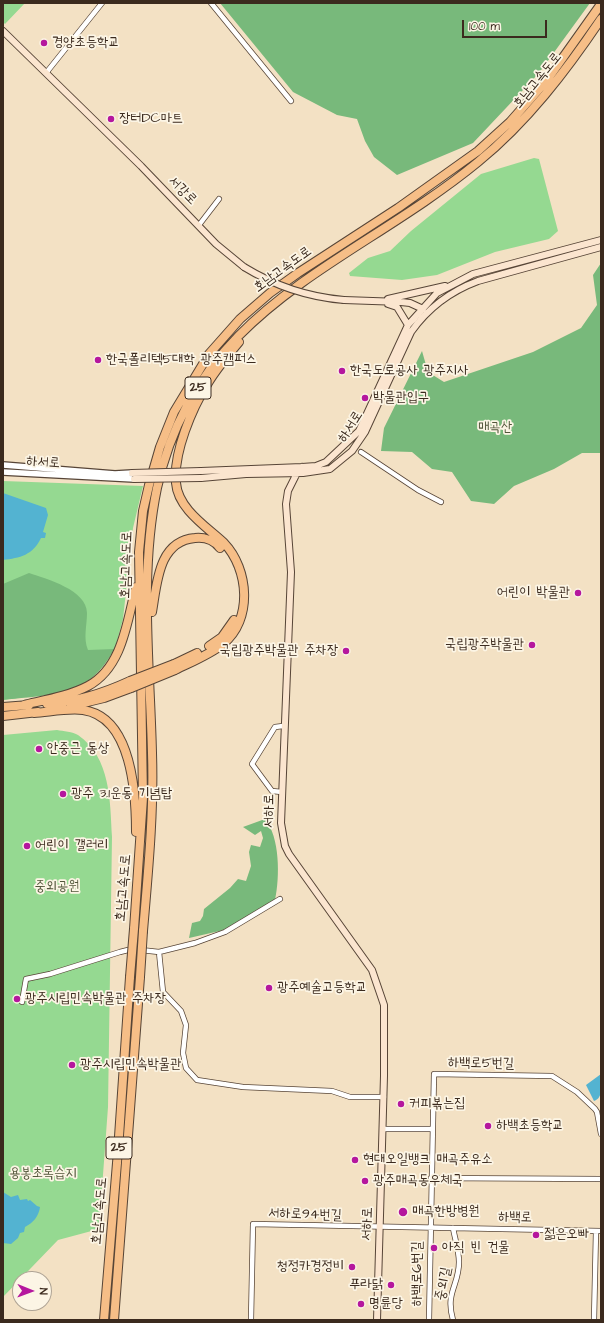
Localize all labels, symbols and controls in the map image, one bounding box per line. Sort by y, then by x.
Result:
scale bar [464,12,549,38]
text: 100 m [469,18,500,35]
place label: 경양초등학교 [52,35,120,51]
marker: 경양초등학교 [39,38,49,48]
street label: 호남고속도로 [510,49,566,113]
place label: 장터DC마트 [119,111,183,127]
marker: 장터DC마트 [106,114,116,124]
street label: 서강로 [164,173,200,209]
street label: 호남고속도로 [251,243,315,297]
place label: 한국폴리텍5대학 광주캠퍼스 [106,352,257,368]
marker: 한국폴리텍5대학 광주캠퍼스 [93,355,103,365]
place label: 한국도로공사 광주지사 [350,363,468,379]
marker: 한국도로공사 광주지사 [337,366,347,376]
road number: 25 [185,377,211,399]
place label: 박물관입구 [373,390,429,406]
marker: 박물관입구 [360,393,370,403]
street label: 하서로 [335,408,367,446]
park label: 매곡산 [478,420,512,436]
street label: 하서로 [26,453,60,473]
street label: 호남고속도로 [117,531,137,599]
place label: 어린이 박물관 [497,585,570,601]
marker: 어린이 박물관 [573,588,583,598]
place label: 국립광주박물관 [445,637,524,653]
marker: 국립광주박물관 [527,640,537,650]
place label: 국립광주박물관 주차장 [220,643,338,659]
marker: 국립광주박물관 주차장 [341,646,351,656]
place label: 안중근 동상 [47,741,109,757]
marker: 안중근 동상 [34,744,44,754]
place label: 광주 3.1운동 기념탑 [71,786,172,802]
marker: 광주 3.1운동 기념탑 [58,789,68,799]
street label: 서하로 [262,794,278,828]
place label: 어린이 갤러리 [35,838,108,854]
marker: 어린이 갤러리 [22,841,32,851]
street label: 호남고속도로 [113,854,135,922]
park label: 중외공원 [34,879,80,895]
place label: 광주예술고등학교 [277,980,367,996]
marker: 광주예술고등학교 [264,983,274,993]
place label: 광주시립민속박물관 주차장 [25,991,166,1007]
marker: 광주시립민속박물관 주차장 [12,994,22,1004]
street label: 하백로5번길 [448,1055,514,1073]
place label: 광주시립민속박물관 [80,1057,181,1073]
marker: 광주시립민속박물관 [67,1060,77,1070]
place label: 커피볶는집 [409,1096,465,1112]
marker: 커피볶는집 [396,1099,406,1109]
place label: 하백초등학교 [496,1118,564,1134]
marker: 하백초등학교 [483,1121,493,1131]
road number: 25 [106,1137,132,1159]
place label: 현대오일뱅크 매곡주유소 [363,1152,493,1168]
marker: 현대오일뱅크 매곡주유소 [350,1155,360,1165]
park label: 용봉초록습지 [9,1166,77,1182]
place label: 광주매곡동우체국 [373,1173,463,1189]
marker: 광주매곡동우체국 [360,1176,370,1186]
street label: 호남고속도로 [89,1177,111,1245]
place label: 매곡한방병원 [412,1204,480,1220]
street label: 서하로94번길 [268,1205,342,1225]
marker: 매곡한방병원 [397,1206,409,1218]
street label: 서하로 [359,1207,377,1241]
street label: 하백로 [498,1209,532,1227]
place label: 젊은오빠 [544,1227,589,1243]
marker: 젊은오빠 [531,1230,541,1240]
place label: 아직 빈 건물 [442,1240,510,1256]
street label: 하백로6번길 [410,1241,426,1307]
marker: 아직 빈 건물 [429,1243,439,1253]
place label: 청정카경정비 [276,1259,344,1275]
marker: 청정카경정비 [347,1262,357,1272]
street label: 중외길 [433,1266,455,1302]
north arrow [12,1271,52,1311]
place label: 푸라닭 [349,1277,383,1293]
marker: 푸라닭 [386,1280,396,1290]
text: N [36,1288,51,1295]
place label: 명륜당 [369,1296,403,1312]
marker: 명륜당 [356,1299,366,1309]

